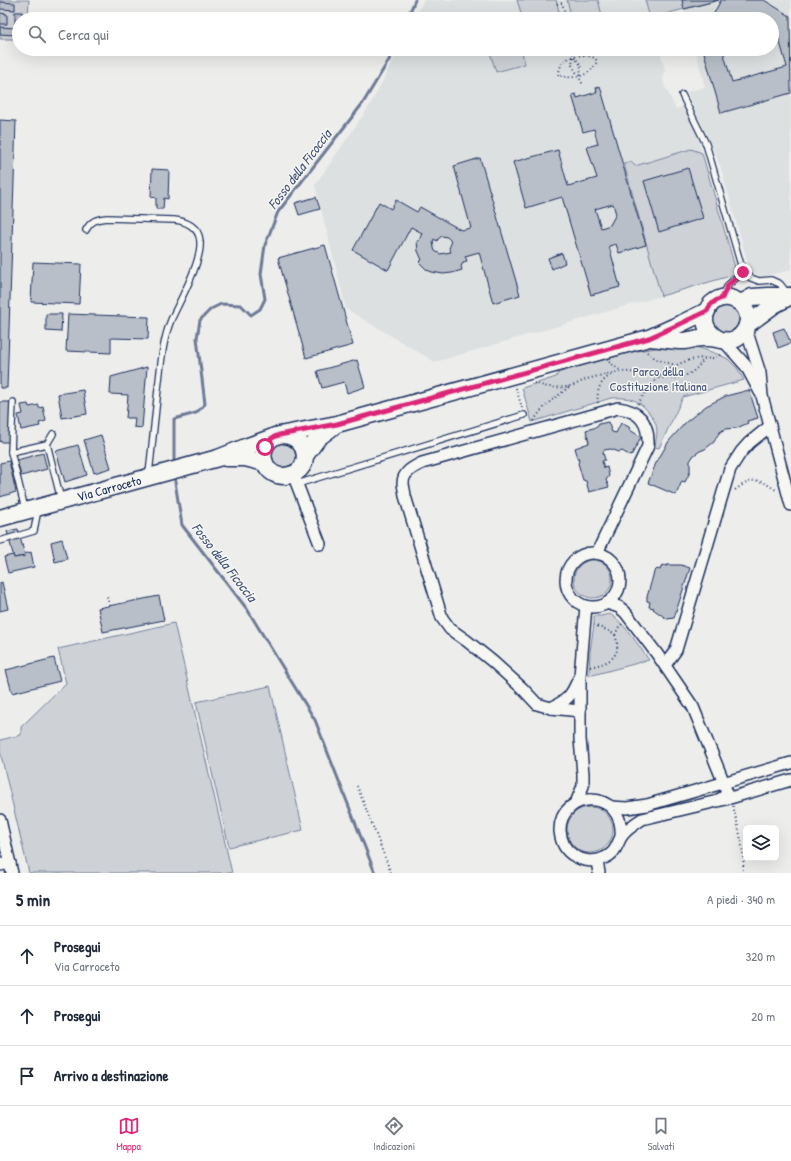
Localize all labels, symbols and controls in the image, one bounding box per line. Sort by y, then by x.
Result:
search box [12,12,779,56]
icon: search [26,23,48,45]
text: Cerca qui [58,24,109,45]
water label: Fosso della Ficoccia [263,124,336,213]
route end [734,263,752,281]
park label: Parco della Costituzione Italiana [609,362,707,395]
route start [256,438,274,456]
street label: Via Carroceto [75,471,143,505]
water label: Fosso della Ficoccia [188,519,263,607]
map controls [743,825,779,861]
button: layers [743,825,779,861]
text: 5 min [16,888,50,911]
text: A piedi · 340 m [707,890,775,908]
text: Prosegui [54,936,101,957]
icon: ahead [16,945,38,967]
text: 320 m [745,947,775,965]
text: Via Carroceto [54,957,120,975]
icon: ahead [16,1005,38,1027]
text: Prosegui [54,1005,101,1026]
text: 20 m [751,1007,775,1025]
icon: arrive [16,1065,38,1087]
text: Arrivo a destinazione [54,1065,168,1086]
tab: Mappa [116,1115,141,1153]
tab: Indicazioni [373,1115,415,1153]
tab: Salvati [648,1115,675,1153]

